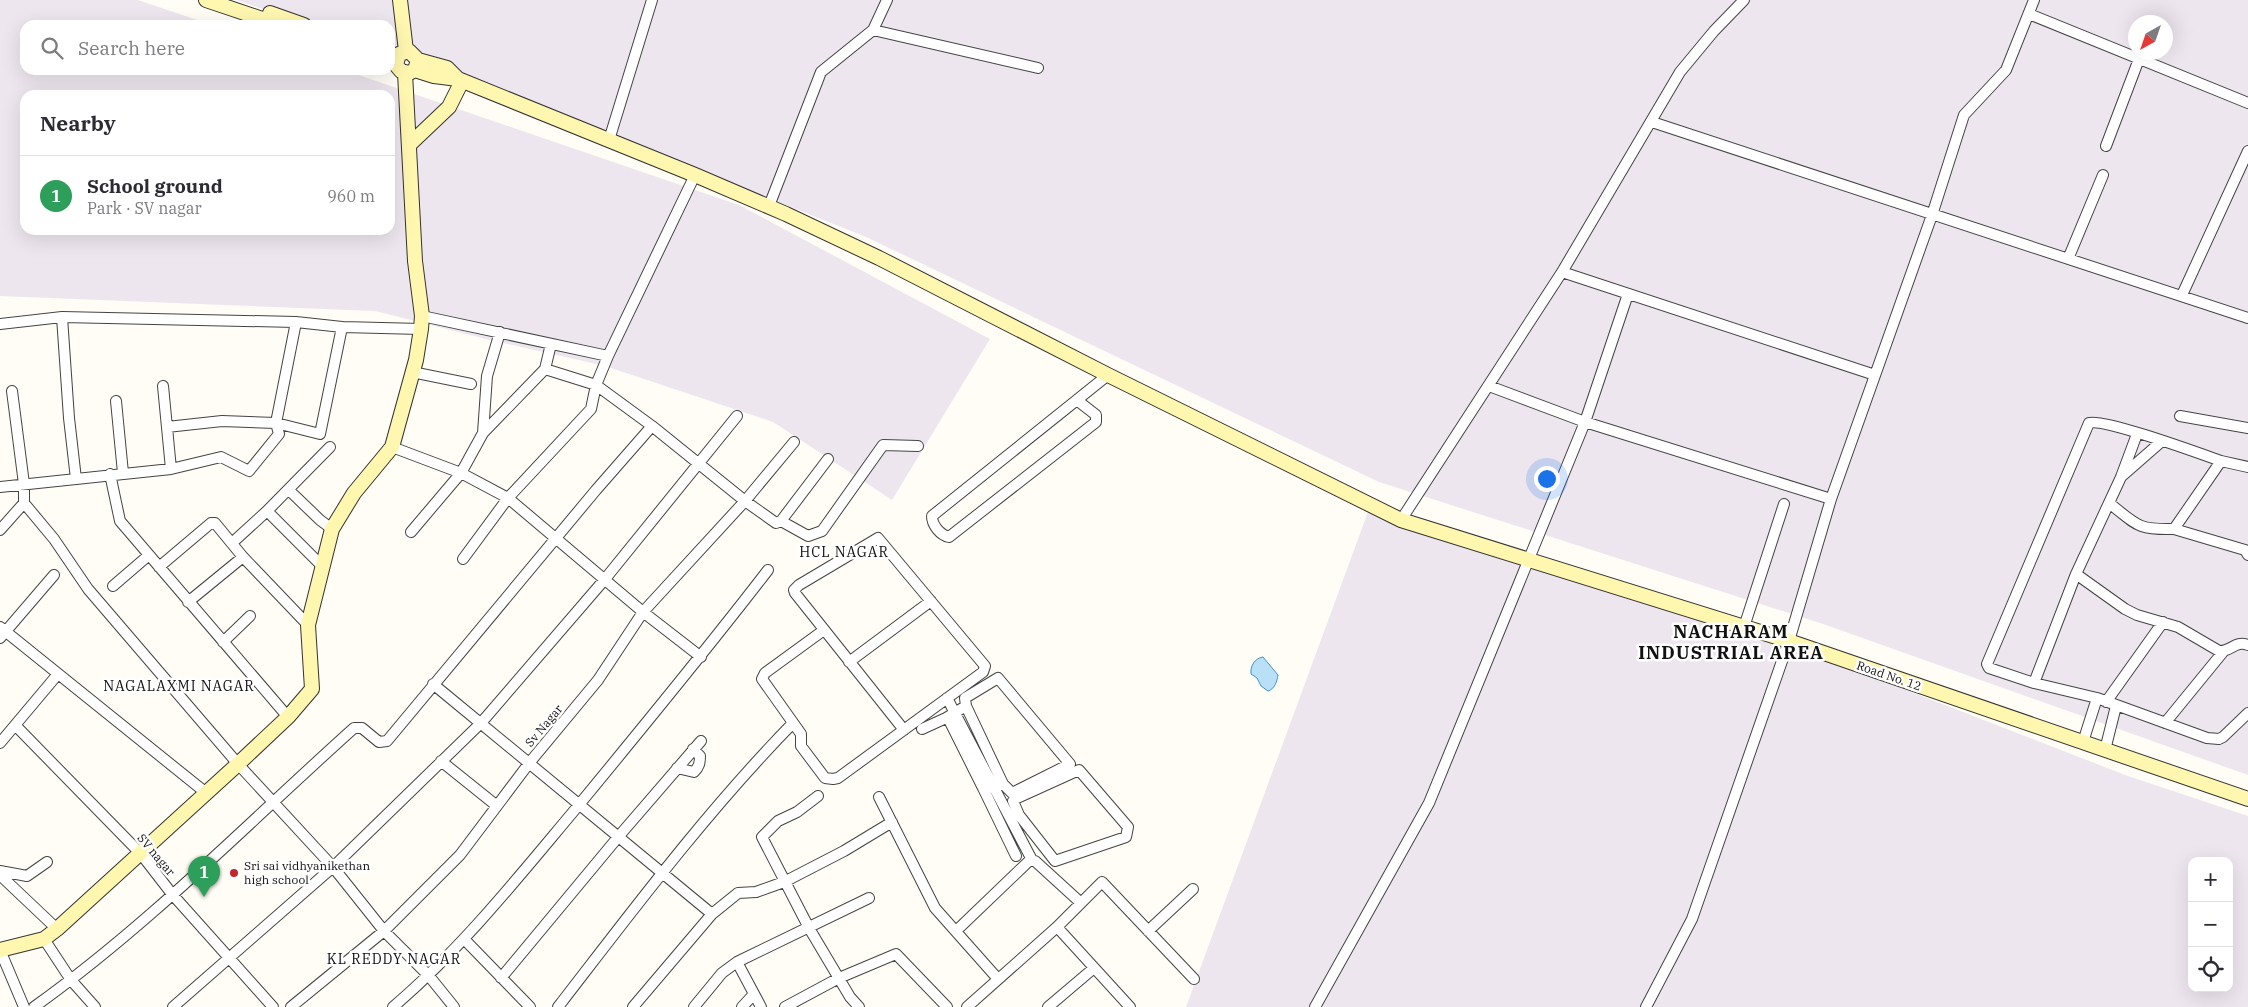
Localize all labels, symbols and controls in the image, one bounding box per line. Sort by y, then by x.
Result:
north arrow [2128,15,2173,60]
search box [20,20,395,75]
icon: search [38,34,66,62]
text: Search here [78,36,185,60]
text: Nearby [40,109,116,137]
text: School ground [87,174,223,198]
text: 1 [51,186,61,206]
text: 960 m [327,186,375,206]
text: Park · SV nagar [87,198,202,218]
your location [1534,466,1560,492]
district label: HCL NAGAR [799,543,889,561]
district label: NACHARAM INDUSTRIAL AREA [1638,620,1824,664]
street label: Road No. 12 [1855,657,1924,694]
district label: NAGALAXMI NAGAR [103,677,255,695]
street label: Sv Nagar [522,701,566,750]
street label: SV nagar [134,831,179,879]
pin: 1 [188,856,220,897]
map controls [2188,857,2233,992]
button: + [2188,857,2233,902]
place label: Sri sai vidhyanikethan high school [244,858,371,887]
marker: Sri sai vidhyanikethan high school [228,867,240,879]
button: − [2188,902,2233,947]
button: locate [2188,947,2233,992]
district label: KL REDDY NAGAR [327,950,461,968]

